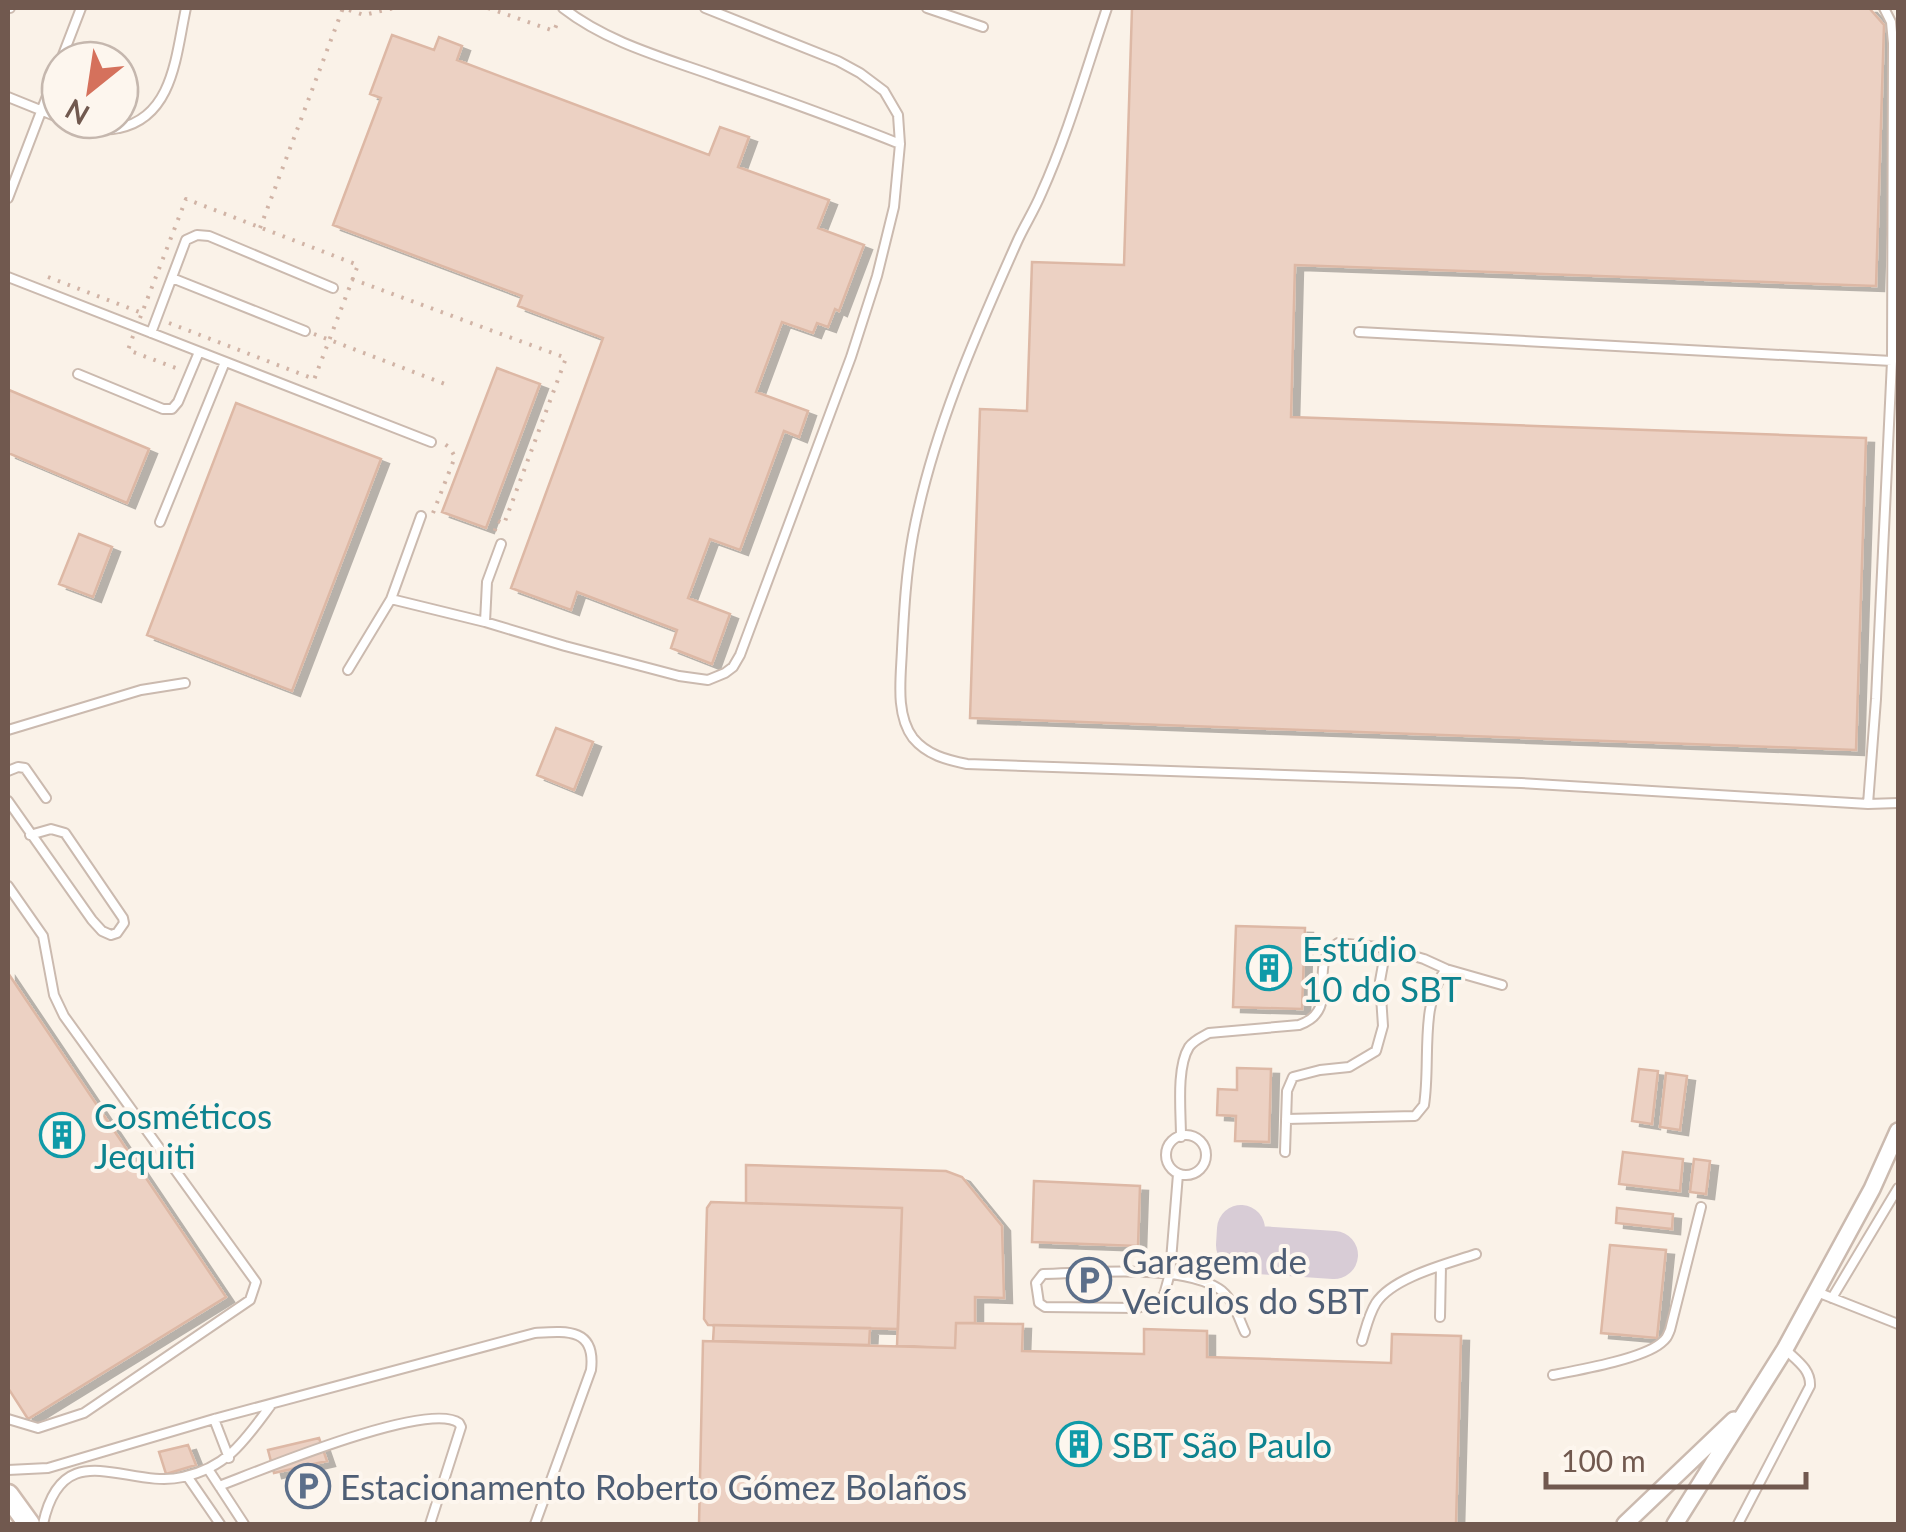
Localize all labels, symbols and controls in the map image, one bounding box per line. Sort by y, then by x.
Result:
north arrow [40,40,140,140]
text: N [59,92,95,133]
place label: Estúdio 10 do SBT [1302,927,1462,1009]
building icon: Estúdio 10 do SBT [1246,945,1292,991]
place label: Cosméticos Jequiti [94,1094,272,1176]
building icon: Cosméticos Jequiti [39,1112,85,1158]
place label: Garagem de Veículos do SBT [1122,1239,1369,1321]
parking icon: Garagem de Veículos do SBT [1066,1257,1112,1303]
building icon: SBT São Paulo [1056,1421,1102,1467]
place label: SBT São Paulo [1112,1423,1332,1465]
scale bar [1546,1427,1806,1489]
text: 100 m [1561,1442,1646,1478]
parking icon: Estacionamento Roberto Gómez Bolaños [285,1463,331,1509]
place label: Estacionamento Roberto Gómez Bolaños [340,1465,967,1507]

